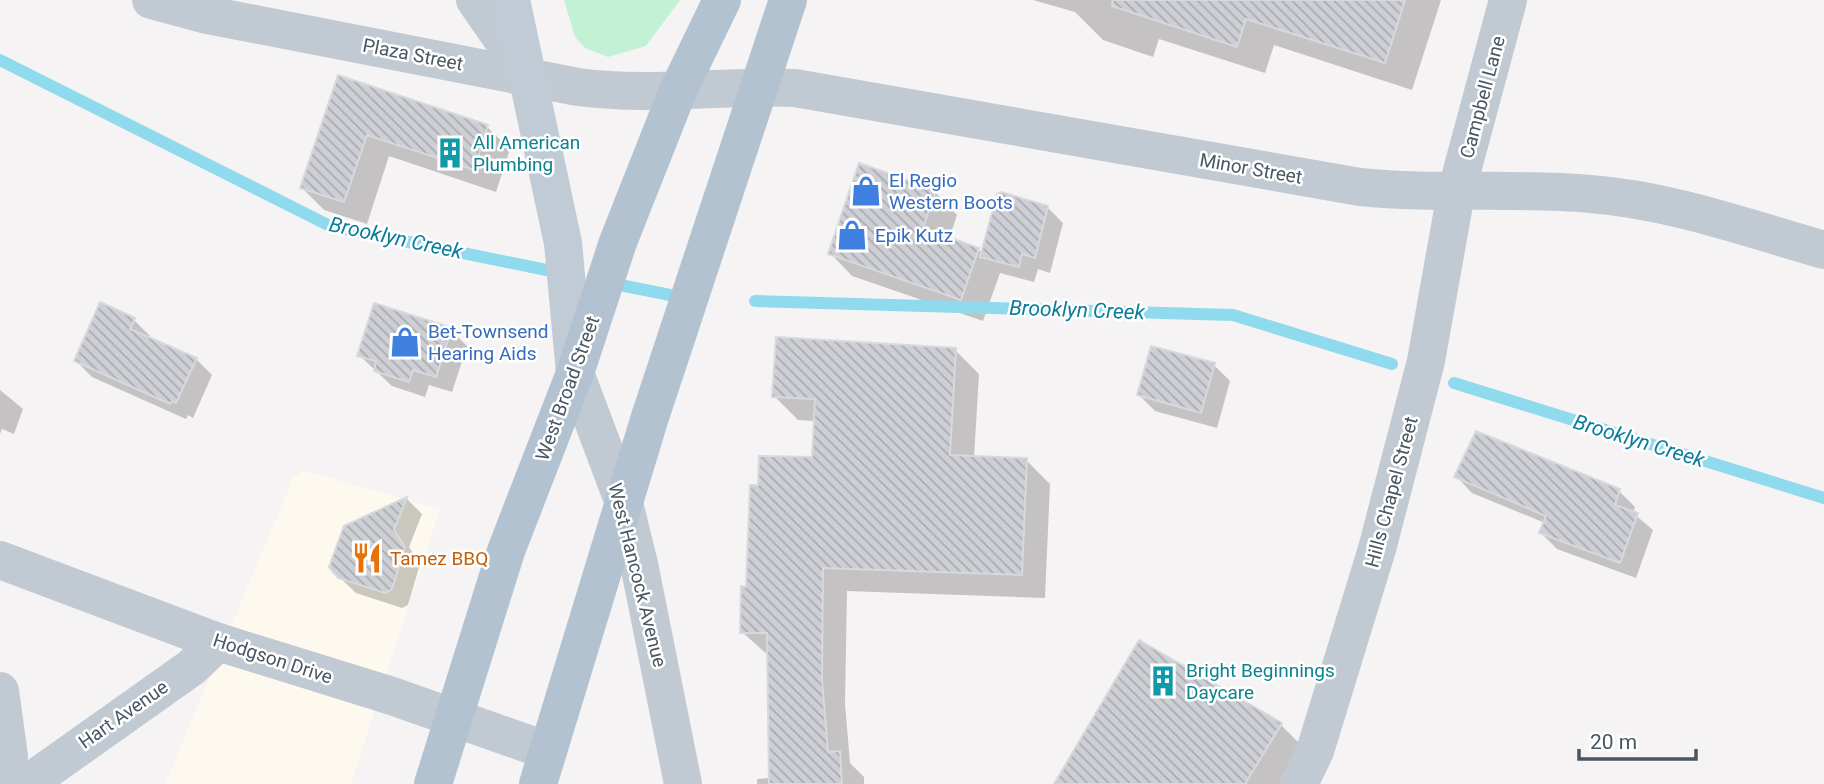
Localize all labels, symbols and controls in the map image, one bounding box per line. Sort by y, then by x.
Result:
street label: Campbell Lane [1455,33,1510,161]
street label: Plaza Street [361,34,465,75]
place label: All American Plumbing [473,131,580,176]
building icon: All American Plumbing [433,136,467,170]
street label: Minor Street [1198,148,1304,189]
place label: El Regio Western Boots [889,169,1013,214]
shop icon: El Regio Western Boots [849,174,883,208]
water label: Brooklyn Creek [327,212,466,264]
shop icon: Epik Kutz [835,218,869,252]
place label: Epik Kutz [875,224,953,247]
water label: Brooklyn Creek [1009,296,1146,324]
street label: West Broad Street [531,313,604,464]
place label: Bet-Townsend Hearing Aids [428,320,549,365]
shop icon: Bet-Townsend Hearing Aids [388,325,422,359]
water label: Brooklyn Creek [1571,410,1708,473]
street label: Hills Chapel Street [1360,414,1423,570]
street label: West Hancock Avenue [603,481,672,670]
restaurant icon: Tamez BBQ [350,541,384,575]
place label: Tamez BBQ [390,547,488,570]
street label: Hodgson Drive [210,628,336,689]
place label: Bright Beginnings Daycare [1186,659,1335,704]
building icon: Bright Beginnings Daycare [1146,664,1180,698]
street label: Hart Avenue [74,675,172,754]
scale bar [1579,718,1696,762]
text: 20 m [1590,730,1637,754]

